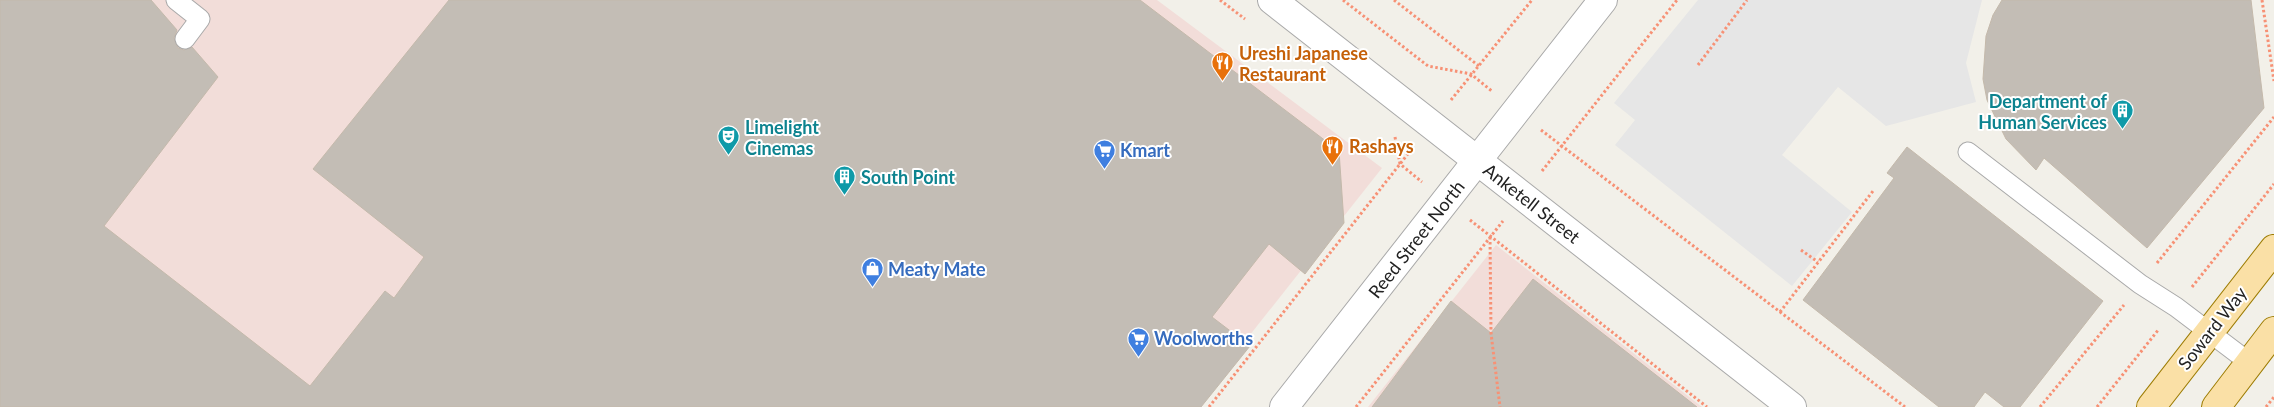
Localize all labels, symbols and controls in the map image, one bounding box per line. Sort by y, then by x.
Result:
place label: Ureshi Japanese Restaurant [1239,42,1368,85]
restaurant icon: Ureshi Japanese Restaurant [1211,51,1235,82]
place label: Department of Human Services [1978,90,2108,133]
building icon: Department of Human Services [2111,99,2135,130]
place label: Limelight Cinemas [745,116,819,159]
theatre icon: Limelight Cinemas [717,125,741,156]
restaurant icon: Rashays [1321,134,1345,165]
place label: Rashays [1349,135,1414,157]
supermarket icon: Kmart [1092,138,1116,169]
place label: Kmart [1120,139,1170,161]
street label: Anketell Street [1479,158,1585,248]
building icon: South Point [833,165,857,196]
place label: South Point [861,166,955,188]
street label: Reed Street North [1363,176,1469,302]
shop icon: Meaty Mate [860,257,884,288]
place label: Meaty Mate [888,258,986,280]
street label: Soward Way [2173,282,2252,374]
supermarket icon: Woolworths [1126,326,1150,357]
place label: Woolworths [1154,327,1253,349]

